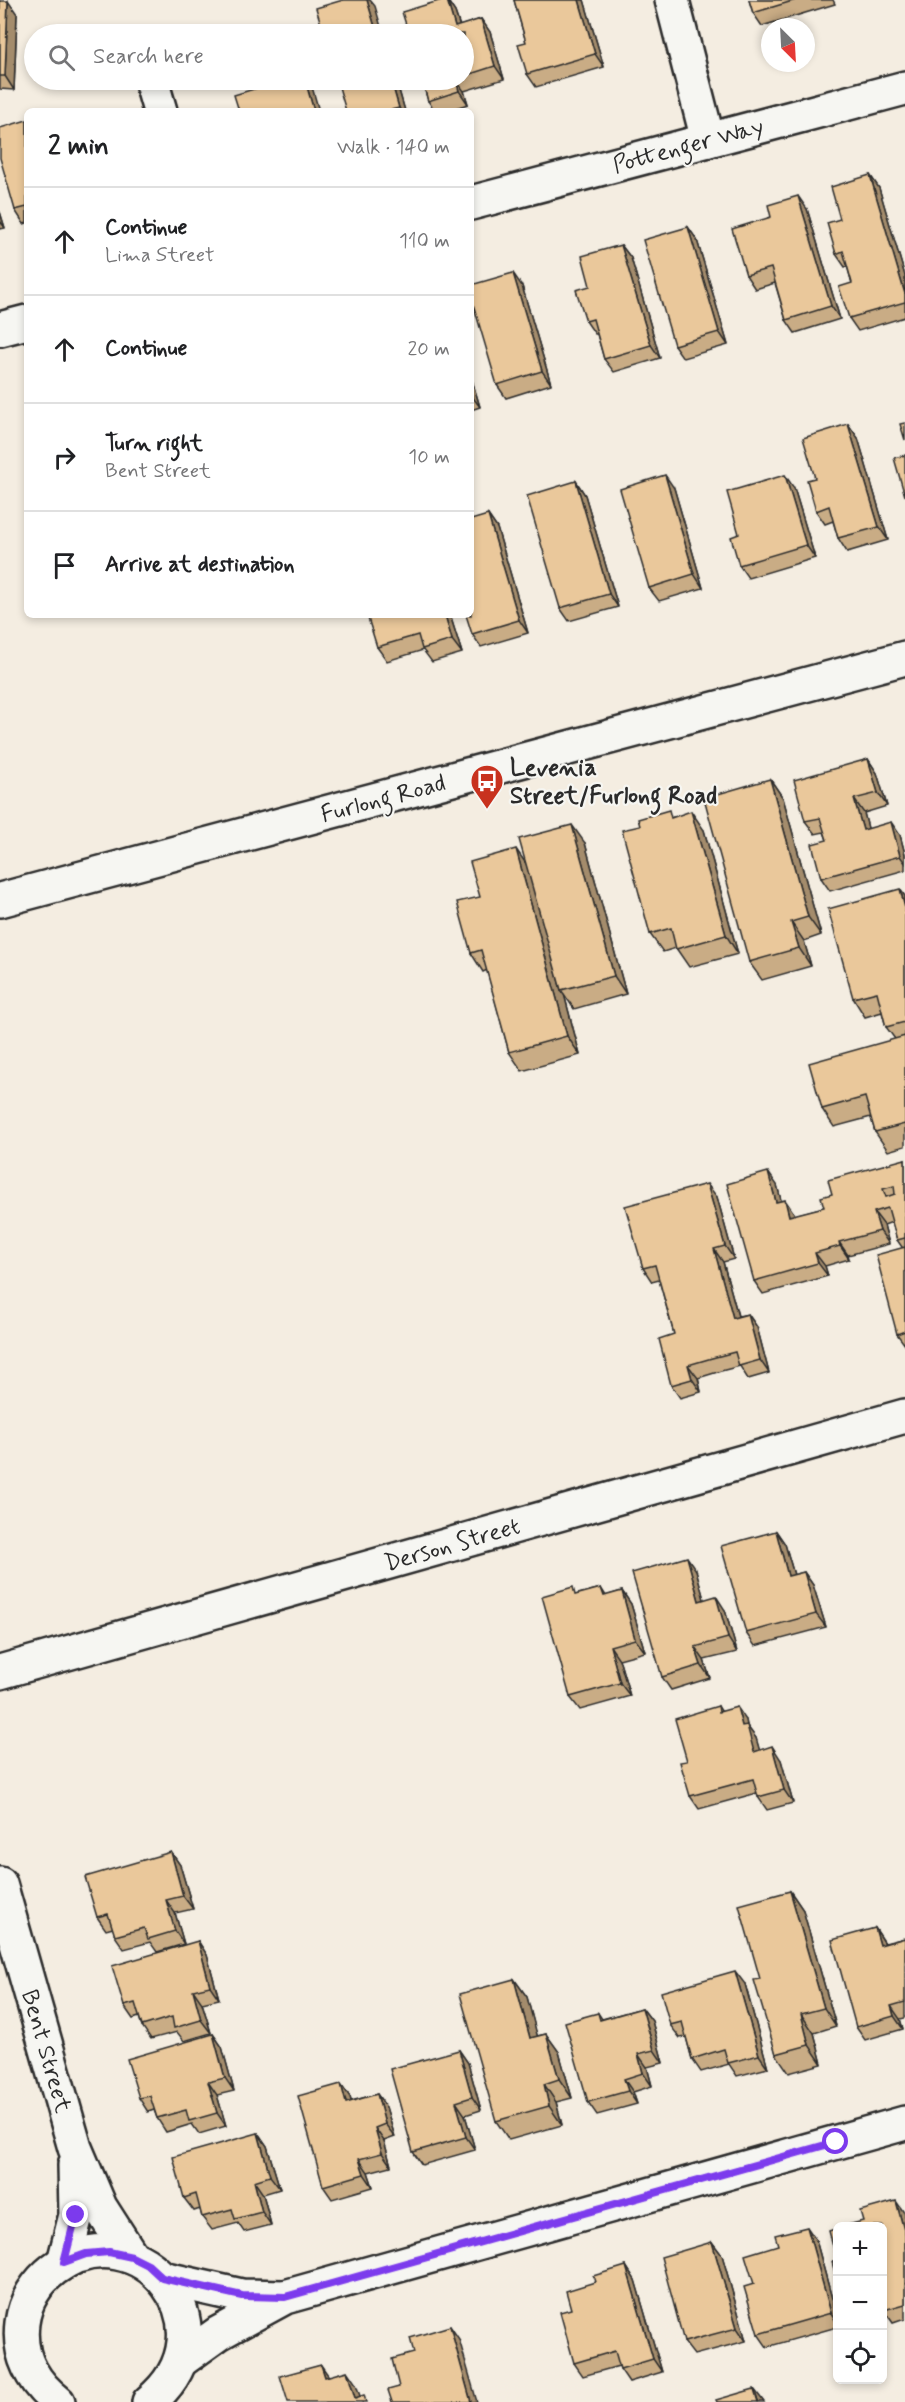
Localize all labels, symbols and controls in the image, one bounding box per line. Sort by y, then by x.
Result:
north arrow [761,18,815,72]
search box [24,24,474,90]
icon: search [45,41,78,74]
text: Search here [93,43,204,71]
street label: Pottenger Way [610,111,768,184]
text: 2 min [48,130,109,164]
text: Walk · 140 m [337,134,450,161]
text: Continue [105,214,187,242]
icon: ahead [48,225,81,258]
text: 110 m [399,228,450,255]
text: Lima Street [105,242,214,269]
icon: ahead [48,333,81,366]
text: Continue [105,335,187,363]
text: 20 m [407,336,450,363]
text: Turn right [105,430,203,458]
icon: right [48,441,81,474]
text: 10 m [408,444,450,471]
text: Bent Street [105,458,211,485]
icon: arrive [48,549,81,582]
text: Arrive at destination [105,551,295,579]
place label: Levenia Street/Furlong Road [510,753,717,815]
bus stop icon: Levenia Street/Furlong Road [469,763,505,810]
street label: Furlong Road [318,768,450,834]
street label: Derson Street [381,1511,524,1580]
street label: Bent Street [13,1986,78,2117]
route start [822,2128,848,2154]
route end [62,2201,88,2227]
map controls [833,2222,887,2384]
button: + [833,2222,887,2276]
button: − [833,2276,887,2330]
button: locate [833,2330,887,2384]

